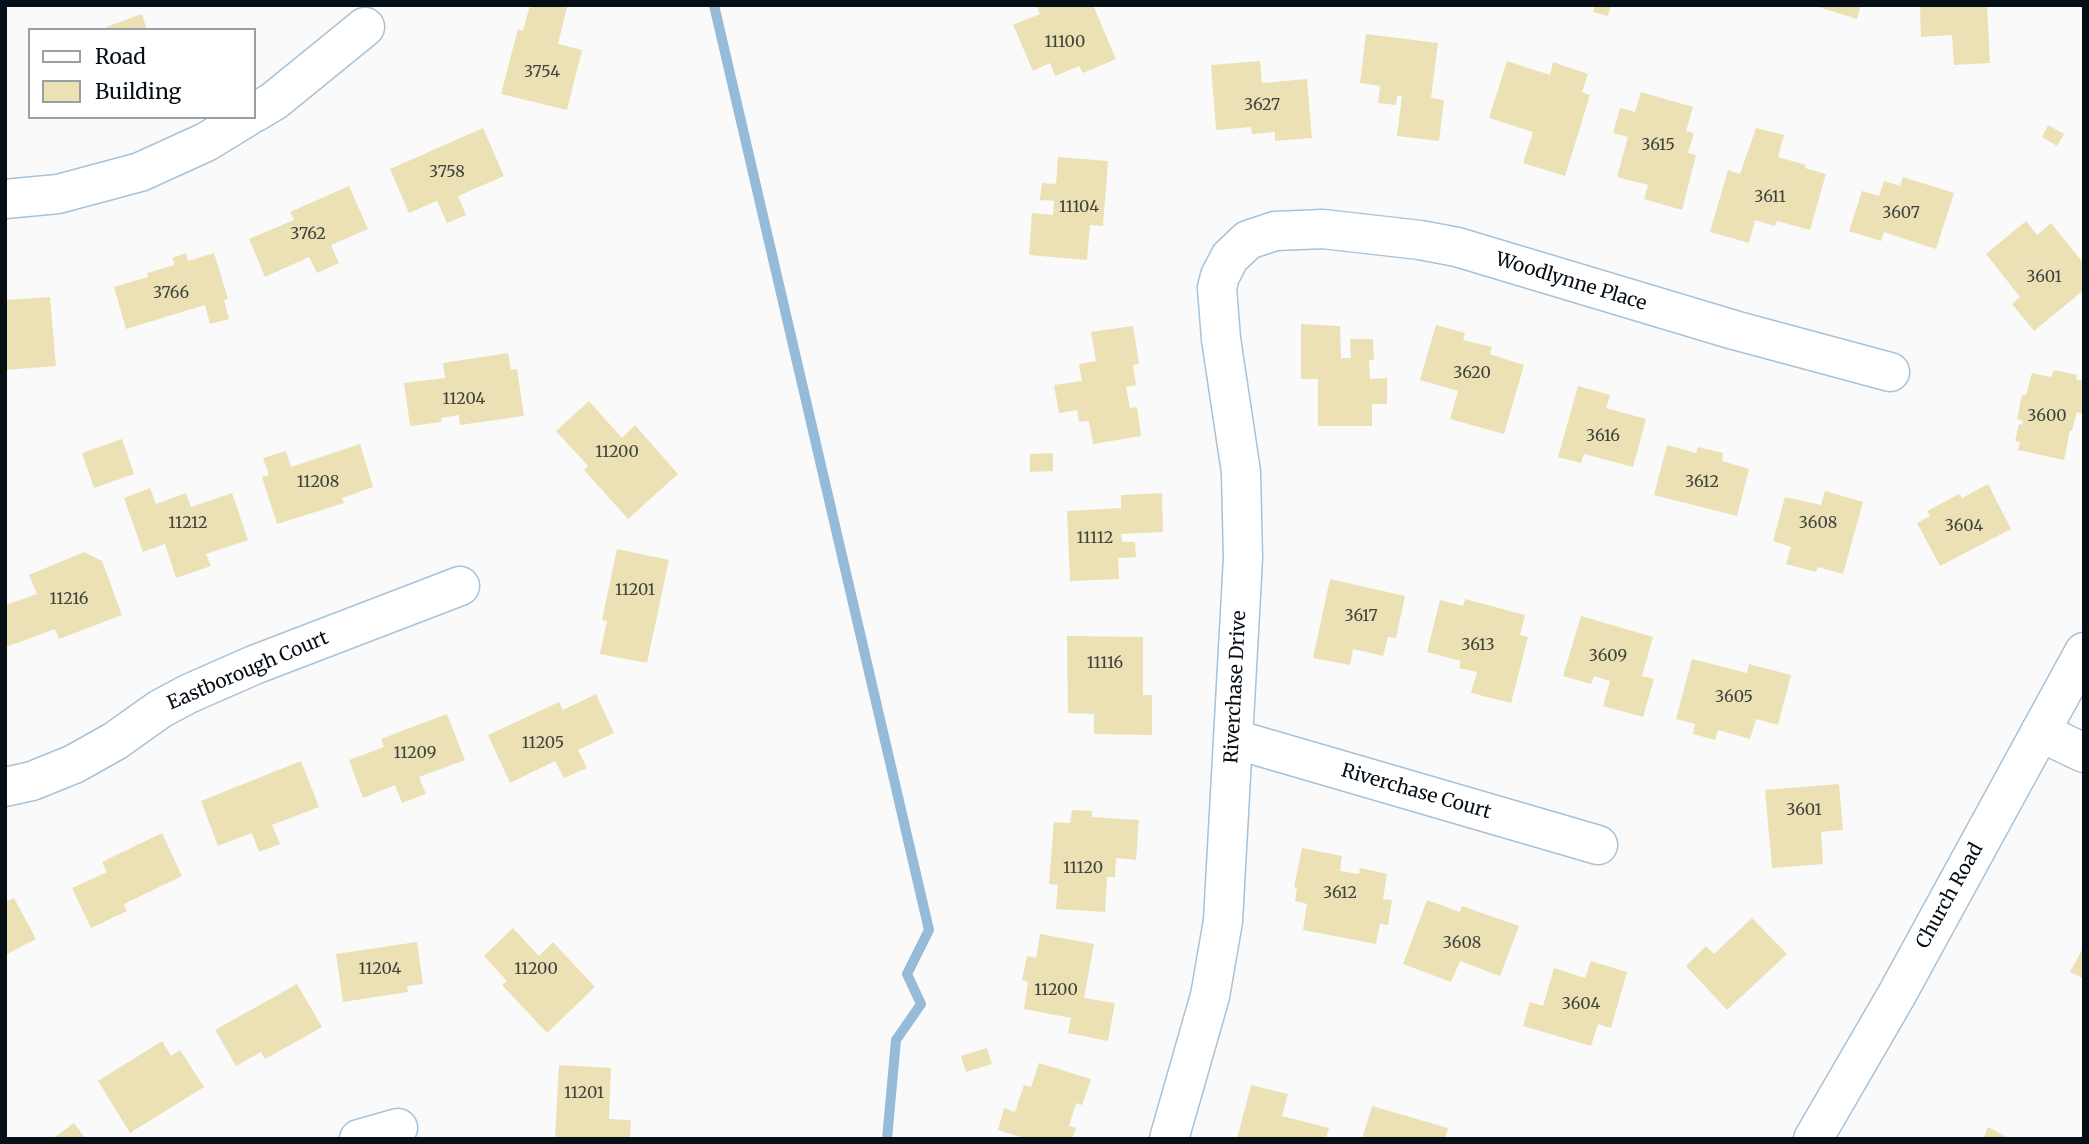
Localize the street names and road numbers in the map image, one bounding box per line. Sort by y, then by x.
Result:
street label: Woodlynne Place [1493,248,1649,316]
street label: Riverchase Drive [1221,610,1251,764]
street label: Eastborough Court [164,627,332,715]
street label: Riverchase Court [1339,760,1493,824]
street label: Church Road [1912,839,1988,953]

